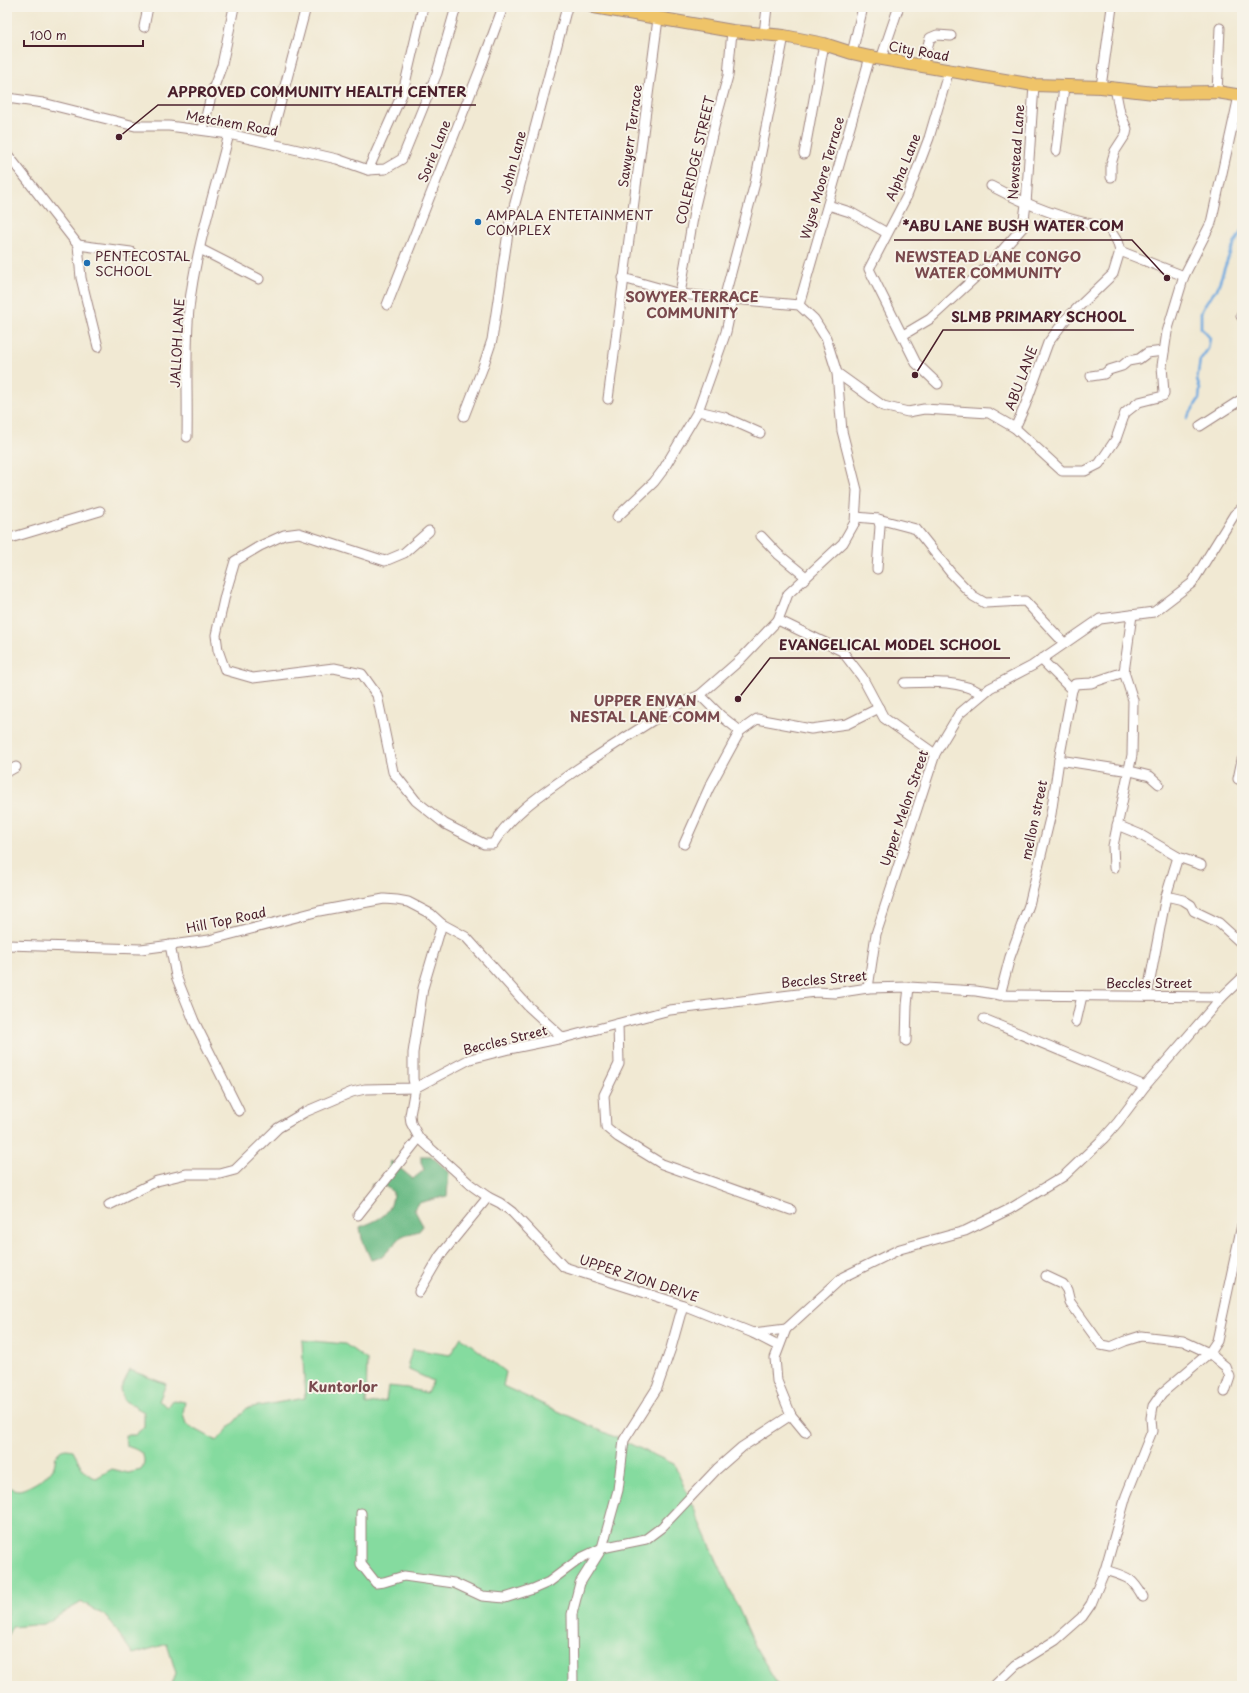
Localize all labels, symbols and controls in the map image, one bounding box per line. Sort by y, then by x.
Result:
scale bar [24,22,143,48]
text: 100 m [30,26,67,44]
street label: City Road [887,36,951,65]
callout: APPROVED COMMUNITY HEALTH CENTER [158,79,476,105]
text: APPROVED COMMUNITY HEALTH CENTER [166,81,467,102]
street label: Sawyerr Terrace [613,83,646,188]
street label: COLERIDGE STREET [670,94,719,226]
street label: Newstead Lane [1003,104,1028,200]
street label: Metchem Road [185,105,280,140]
street label: Wyse Moore Terrace [795,114,848,242]
street label: Sorie Lane [412,117,455,185]
street label: John Lane [495,128,530,195]
street label: Alpha Lane [880,130,925,203]
place label: AMPALA ENTETAINMENT COMPLEX [486,205,653,239]
callout: *ABU LANE BUSH WATER COM [894,214,1132,240]
text: *ABU LANE BUSH WATER COM [902,215,1124,236]
marker: AMPALA ENTETAINMENT COMPLEX [473,217,483,227]
place label: PENTECOSTAL SCHOOL [95,246,191,280]
district label: NEWSTEAD LANE CONGO WATER COMMUNITY [895,246,1081,283]
marker: PENTECOSTAL SCHOOL [82,258,92,268]
district label: SOWYER TERRACE COMMUNITY [625,286,759,323]
street label: JALLOH LANE [165,298,188,388]
callout: SLMB PRIMARY SCHOOL [943,304,1134,330]
text: SLMB PRIMARY SCHOOL [951,306,1127,327]
street label: ABU LANE [1000,343,1041,413]
callout: EVANGELICAL MODEL SCHOOL [770,632,1010,658]
text: EVANGELICAL MODEL SCHOOL [779,634,1001,655]
district label: UPPER ENVAN NESTAL LANE COMM [570,690,720,727]
street label: Upper Melon Street [875,747,932,869]
street label: mellon street [1016,778,1051,862]
street label: Hill Top Road [184,902,268,937]
street label: Beccles Street [780,965,868,992]
street label: Beccles Street [1106,973,1192,992]
street label: Beccles Street [461,1020,549,1059]
street label: UPPER ZION DRIVE [577,1249,701,1306]
district label: Kuntorlor [308,1376,378,1397]

